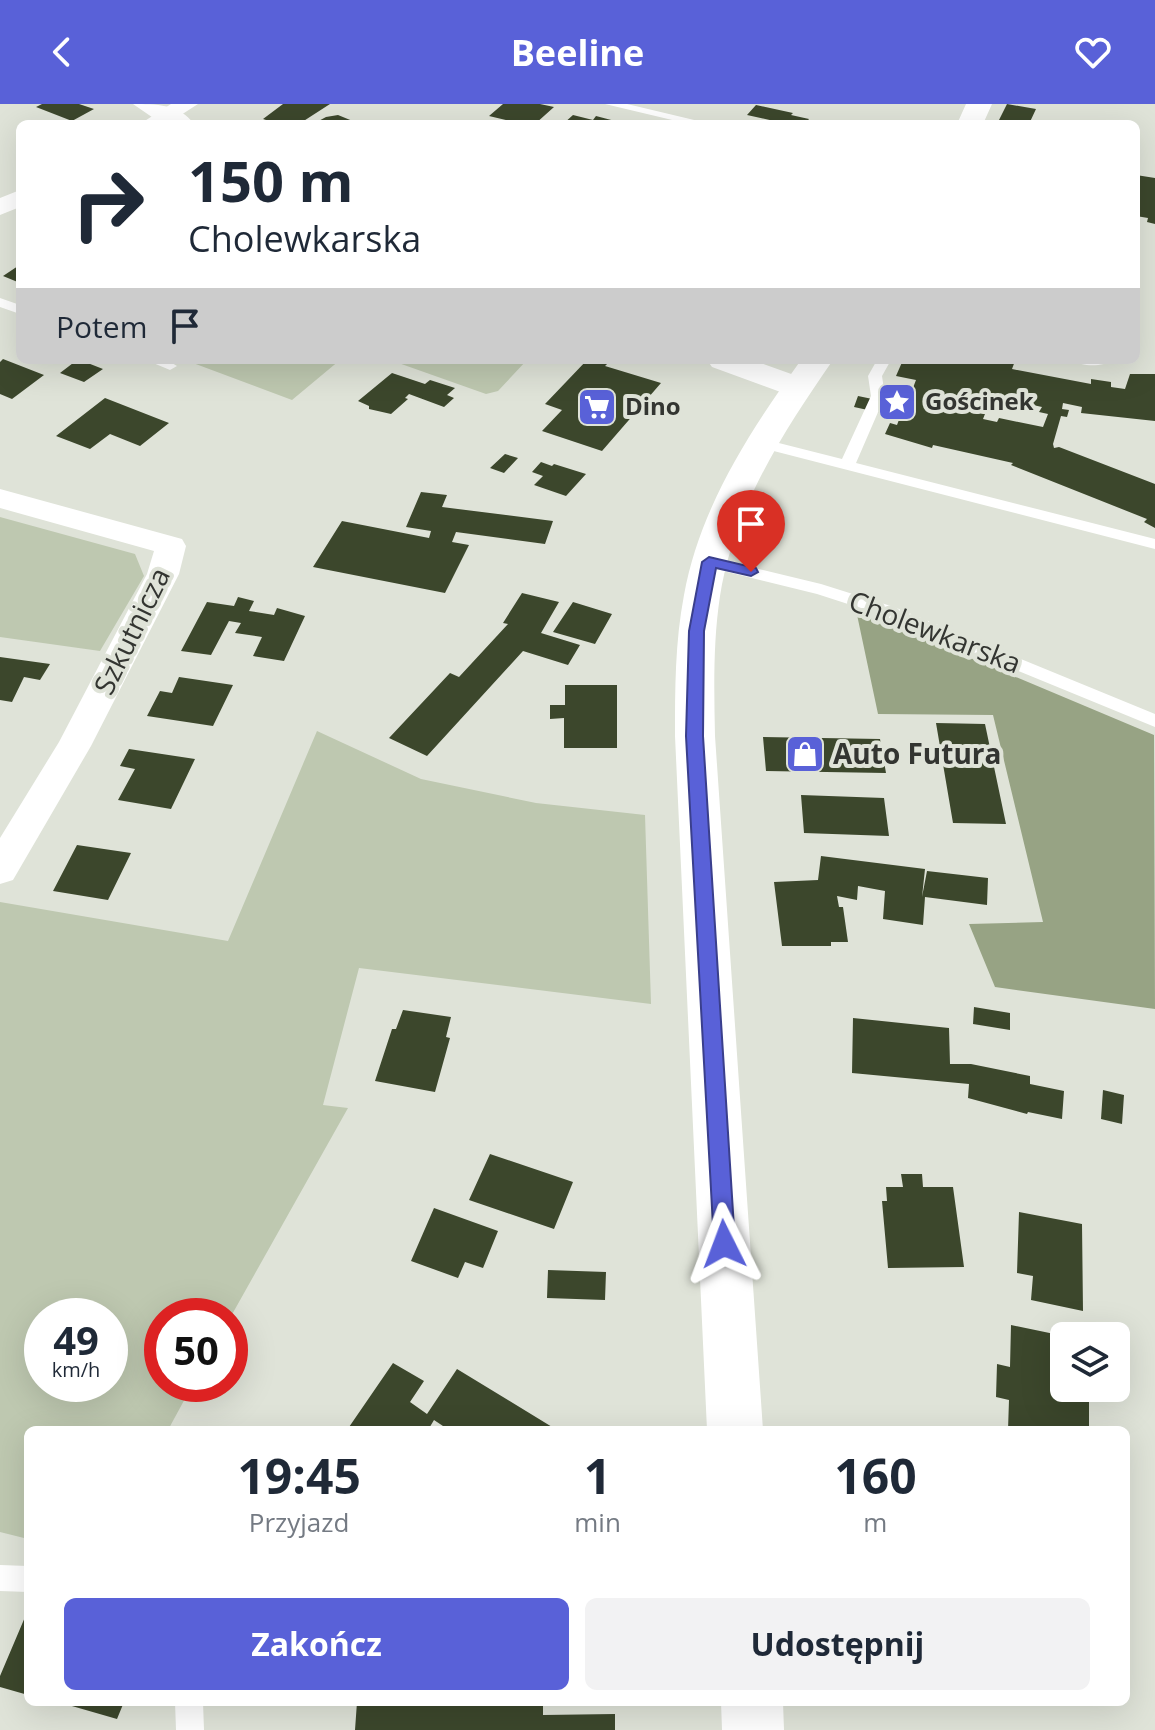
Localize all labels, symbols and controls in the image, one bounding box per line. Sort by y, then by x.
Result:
text: Beeline [511,28,644,77]
icon: back [40,30,84,74]
icon: heart [1071,30,1115,74]
text: 150 m [188,142,354,218]
icon: right [56,152,160,256]
text: Cholewkarska [188,214,421,263]
icon: arrive [163,304,207,348]
text: Potem [56,306,147,347]
place icon: Gościnek [876,381,918,423]
place label: Gościnek [925,384,1034,417]
supermarket icon: Dino [576,386,618,428]
place label: Dino [625,389,681,422]
pin [717,490,785,572]
icon: arrive [729,502,773,546]
street label: Szkutnicza [84,561,178,700]
street label: Cholewkarska [844,581,1027,681]
shop icon: Auto Futura [784,733,826,775]
place label: Auto Futura [833,734,1001,772]
position arrow [682,1202,766,1286]
speed limit sign: 50 [144,1298,248,1402]
text: 49 [53,1312,99,1367]
map controls [1050,1322,1130,1402]
button: layers [1050,1322,1130,1402]
text: km/h [52,1356,100,1383]
text: 19:45 [237,1443,361,1508]
text: 1 [584,1443,611,1508]
text: 160 [834,1443,917,1508]
text: Przyjazd [249,1504,349,1540]
text: min [574,1504,621,1540]
text: m [863,1504,887,1540]
button: Zakończ [64,1598,569,1690]
button: Udostępnij [585,1598,1090,1690]

